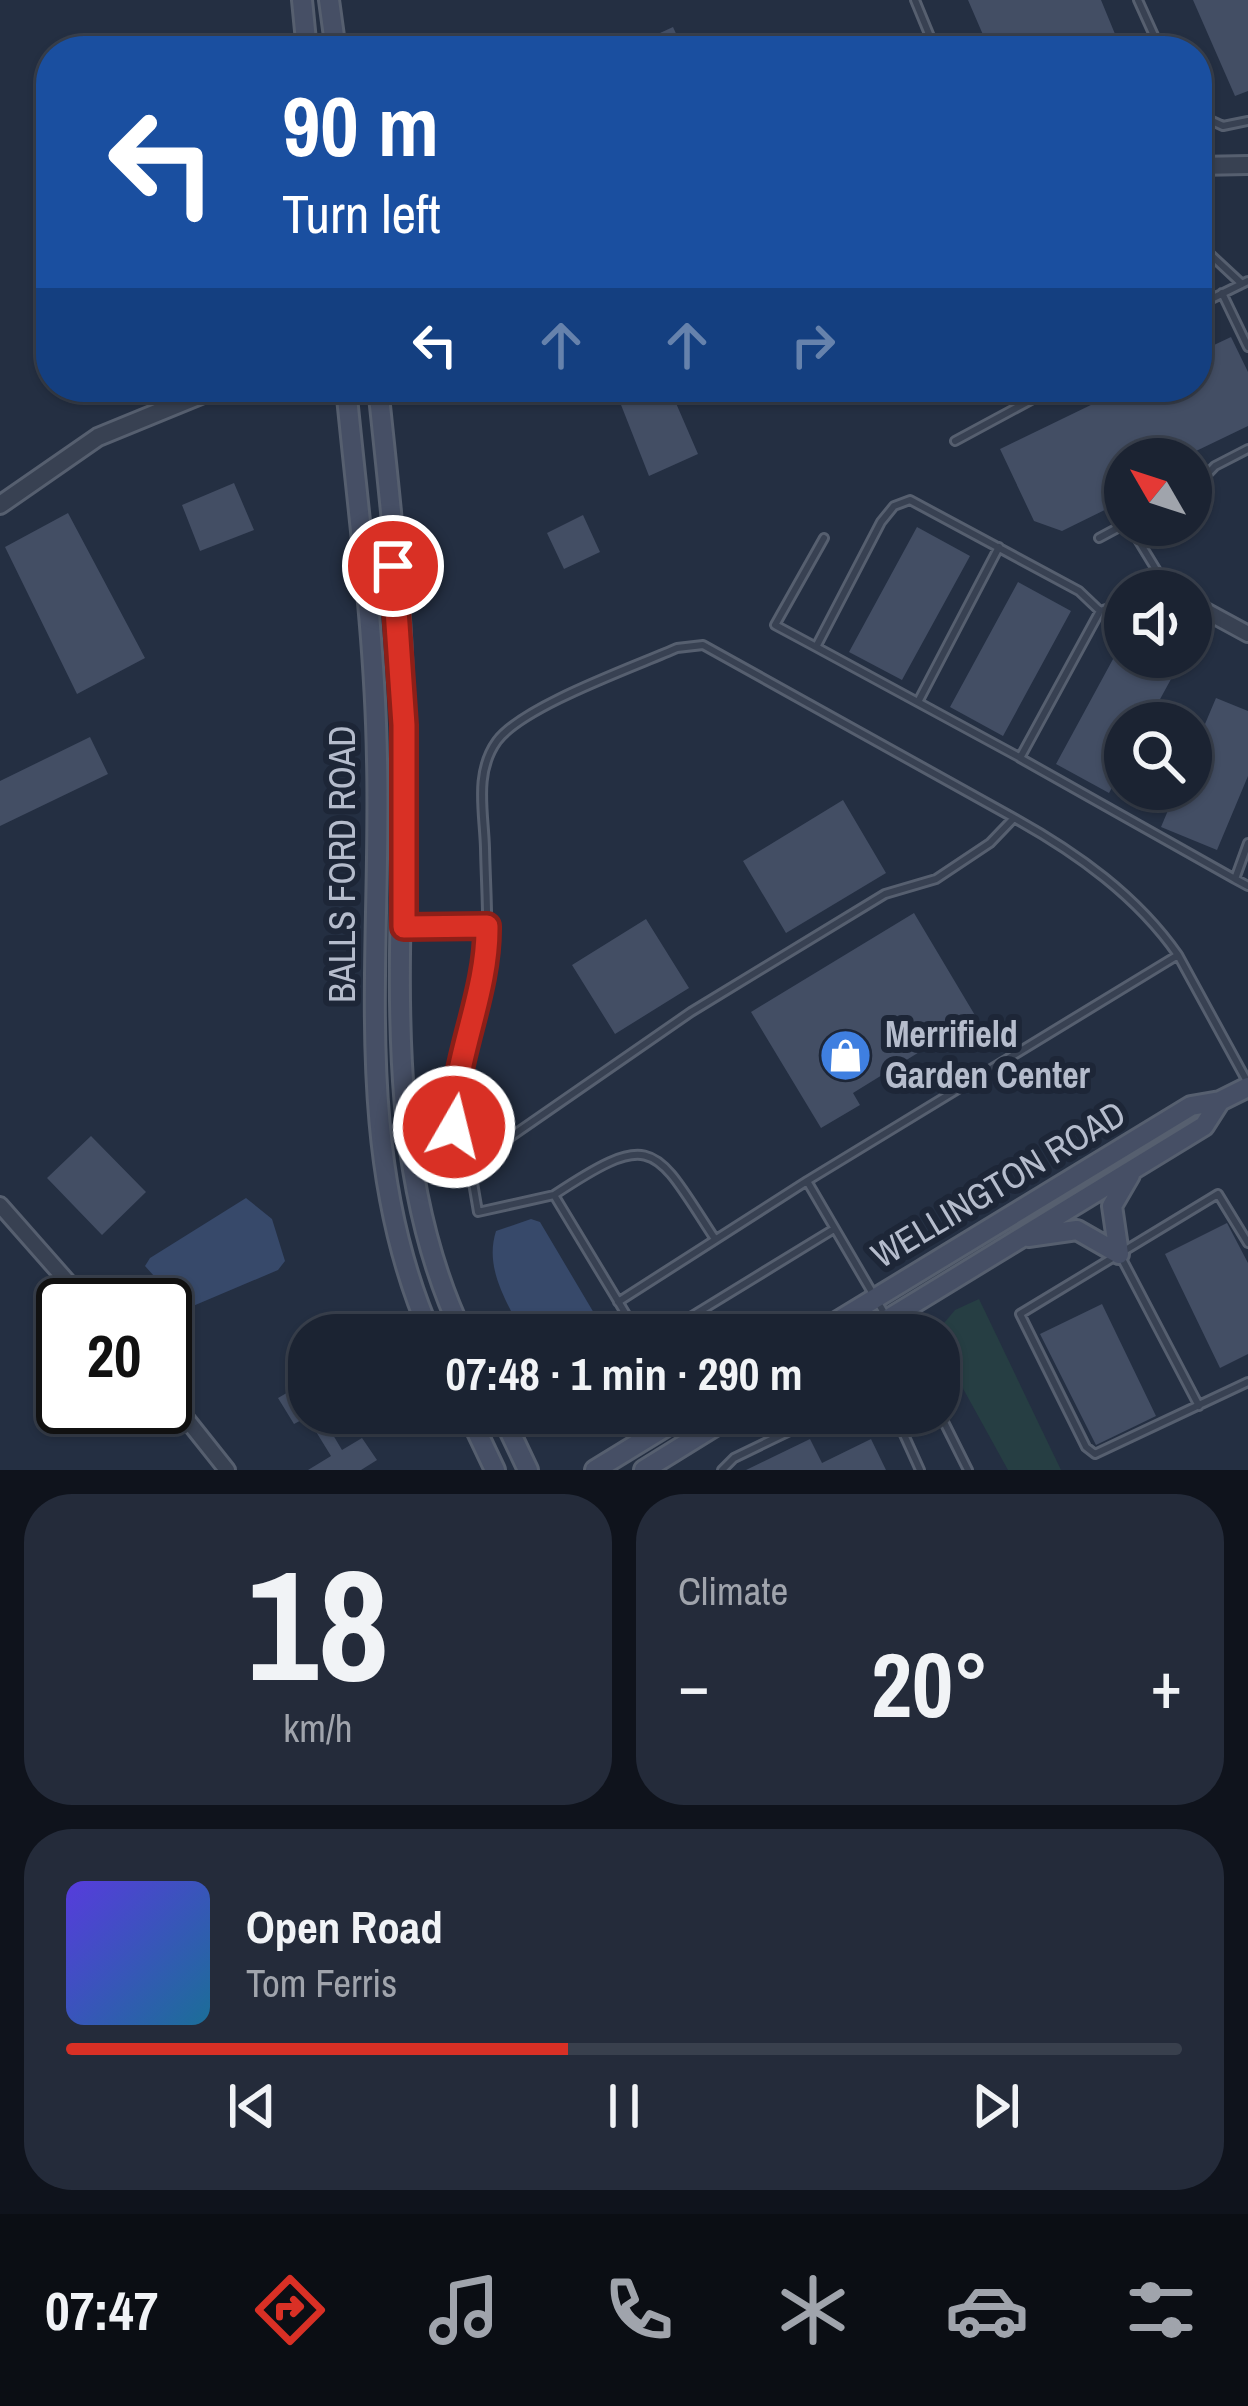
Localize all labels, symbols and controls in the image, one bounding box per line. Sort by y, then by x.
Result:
text: 90 m [282,69,439,182]
icon: left [84,84,240,240]
text: Turn left [282,177,441,250]
icon: left [402,312,468,378]
icon: ahead [528,312,594,378]
icon: ahead [654,312,720,378]
icon: right [780,312,846,378]
north arrow [1104,438,1212,546]
map controls [1104,438,1212,810]
pin [342,515,444,617]
icon: arrive [360,533,426,599]
button: sound [1104,570,1212,678]
button: search [1104,702,1212,810]
street label: BALLS FORD ROAD [318,725,366,1003]
place label: Merrifield Garden Center [885,1010,1091,1099]
shop icon: Merrifield Garden Center [818,1027,874,1083]
position arrow [391,1064,517,1190]
street label: WELLINGTON ROAD [862,1089,1134,1279]
speed limit sign: 20 [36,1278,192,1434]
text: 07:48 · 1 min · 290 m [446,1343,802,1404]
text: 18 [247,1519,389,1729]
text: Climate [678,1565,788,1617]
text: 20° [871,1624,989,1745]
text: − [678,1640,710,1729]
text: + [1150,1640,1182,1729]
text: km/h [283,1702,353,1754]
text: Open Road [246,1896,443,1957]
text: Tom Ferris [246,1957,397,2009]
icon: previous [219,2073,285,2139]
icon: pause [591,2073,657,2139]
icon: next [963,2073,1029,2139]
icon: directions [248,2268,332,2352]
icon: music [422,2268,506,2352]
icon: phone [597,2268,681,2352]
icon: climate [771,2268,855,2352]
icon: car [945,2268,1029,2352]
icon: filters [1119,2268,1203,2352]
text: 07:47 [45,2274,158,2347]

